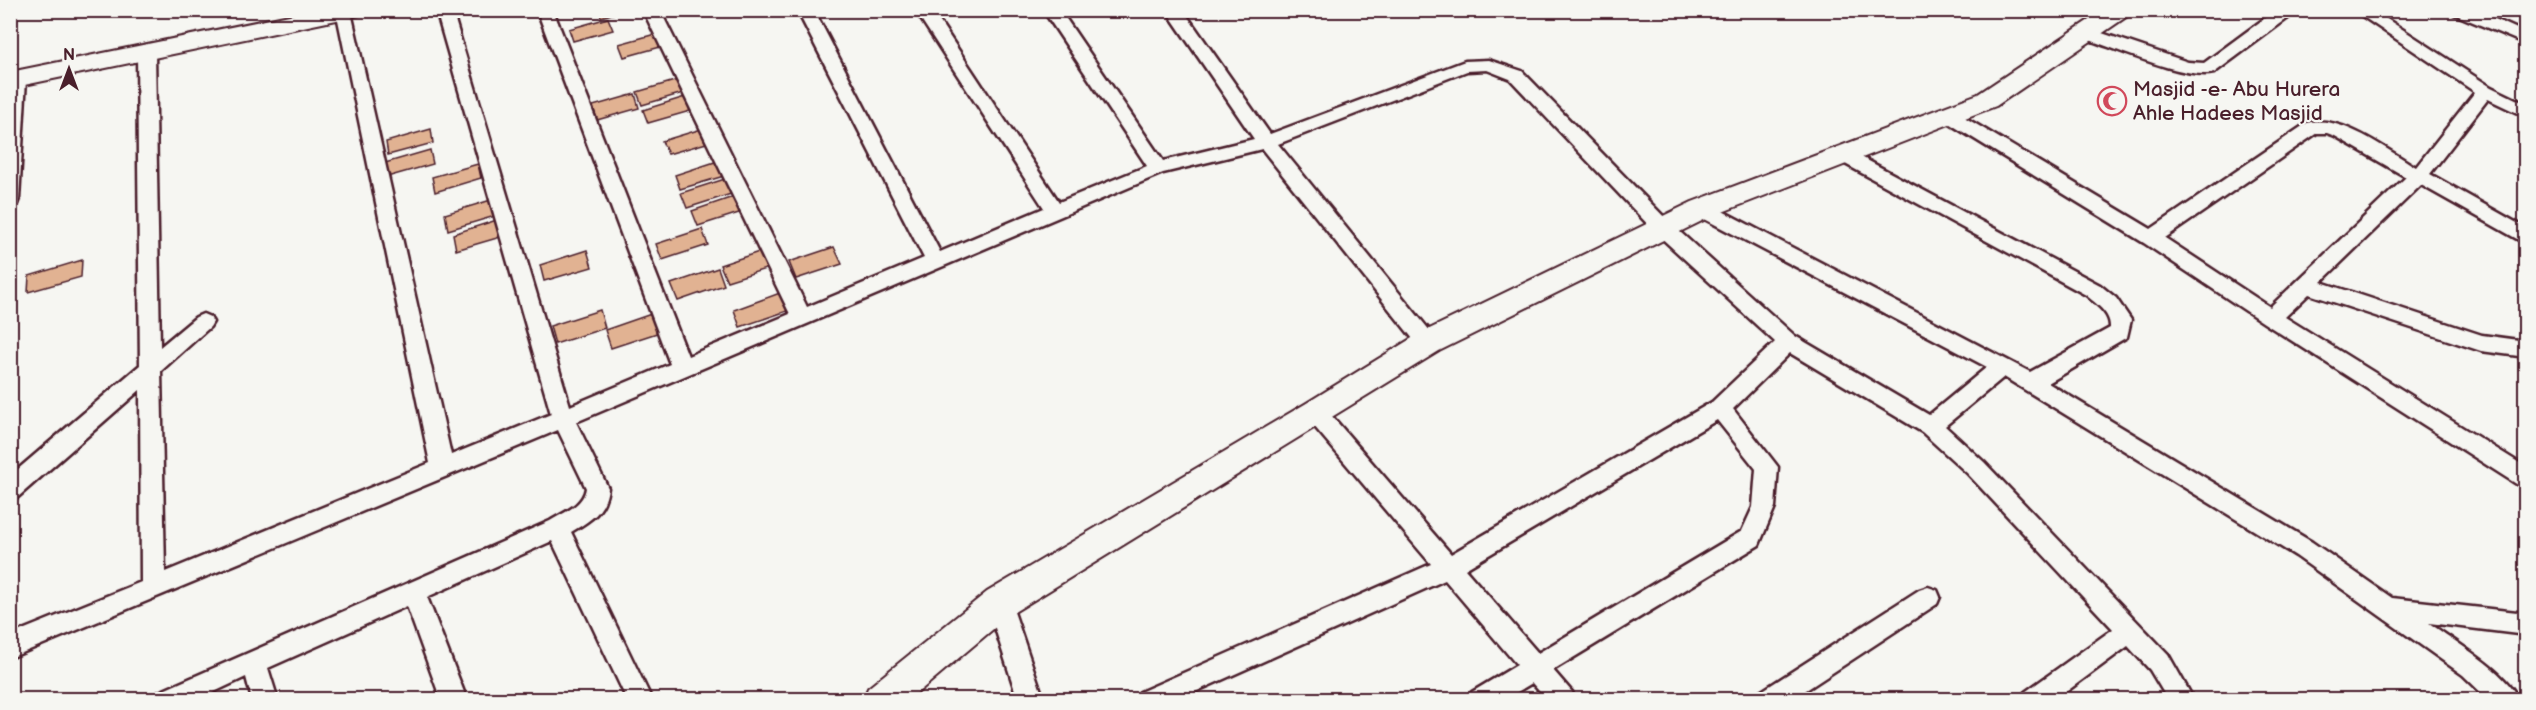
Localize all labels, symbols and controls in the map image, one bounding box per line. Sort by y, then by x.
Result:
north arrow [39,39,99,99]
text: N [63,46,75,65]
place label: Masjid -e- Abu Hurera Ahle Hadees Masjid [2133,77,2340,126]
mosque icon: Masjid -e- Abu Hurera Ahle Hadees Masjid [2096,85,2128,117]

